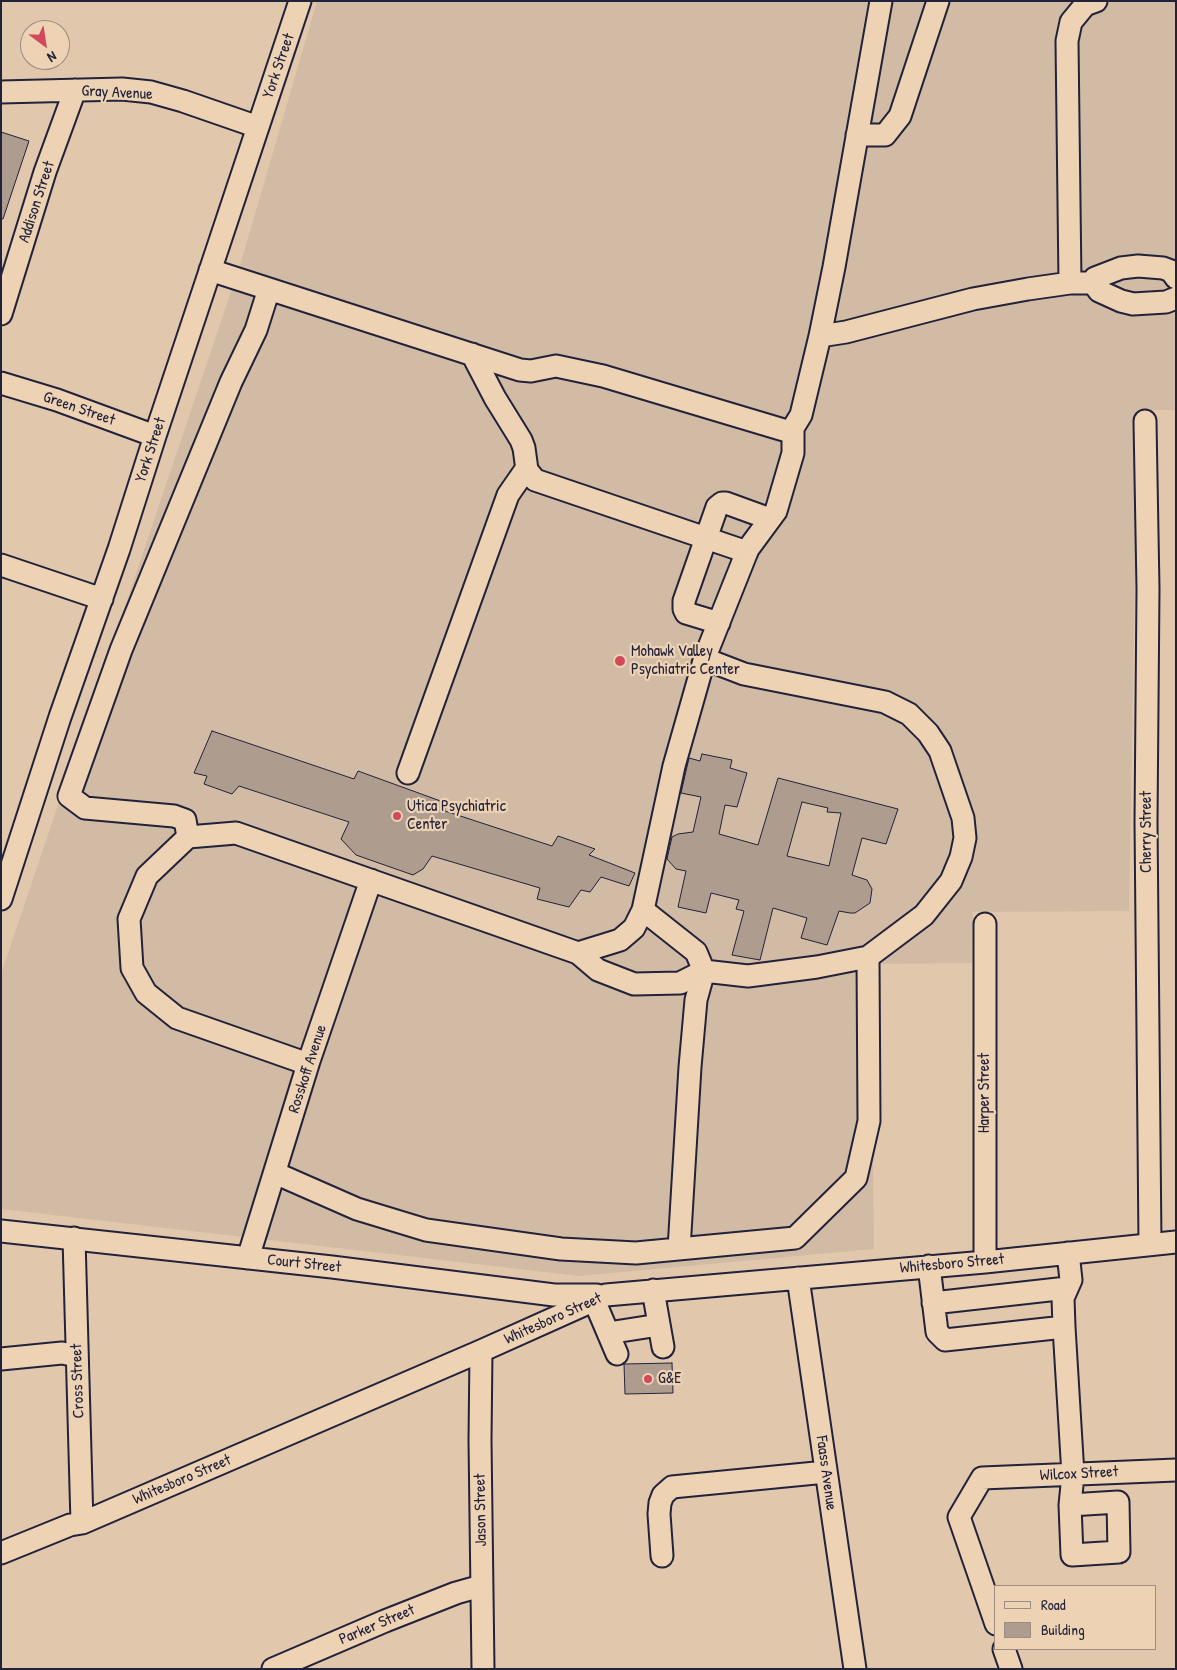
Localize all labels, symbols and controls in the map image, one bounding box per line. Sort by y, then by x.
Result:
north arrow [20,20,70,70]
street label: York Street [259,31,299,101]
text: N [44,47,61,67]
street label: Gray Avenue [81,82,153,104]
street label: Addison Street [15,159,59,245]
street label: Green Street [41,388,117,430]
street label: York Street [131,415,171,485]
place label: Mohawk Valley Psychiatric Center [631,642,740,680]
marker: Mohawk Valley Psychiatric Center [613,654,627,668]
street label: Cherry Street [1137,791,1157,873]
place label: Utica Psychiatric Center [407,797,506,835]
marker: Utica Psychiatric Center [391,810,403,822]
street label: Rosskoff Avenue [285,1022,331,1116]
street label: Harper Street [975,1053,995,1133]
street label: Whitesboro Street [899,1250,1005,1278]
street label: Court Street [266,1251,342,1277]
street label: Whitesboro Street [501,1289,605,1349]
street label: Cross Street [67,1343,89,1419]
place label: G&E [658,1369,681,1389]
marker: G&E [642,1373,654,1385]
street label: Faass Avenue [811,1434,841,1512]
street label: Whitesboro Street [130,1451,234,1509]
street label: Wilcox Street [1039,1462,1119,1486]
street label: Jason Street [471,1473,491,1547]
legend [994,1585,1157,1650]
text: Road [1041,1594,1066,1615]
street label: Parker Street [336,1600,418,1650]
text: Building [1041,1619,1085,1640]

